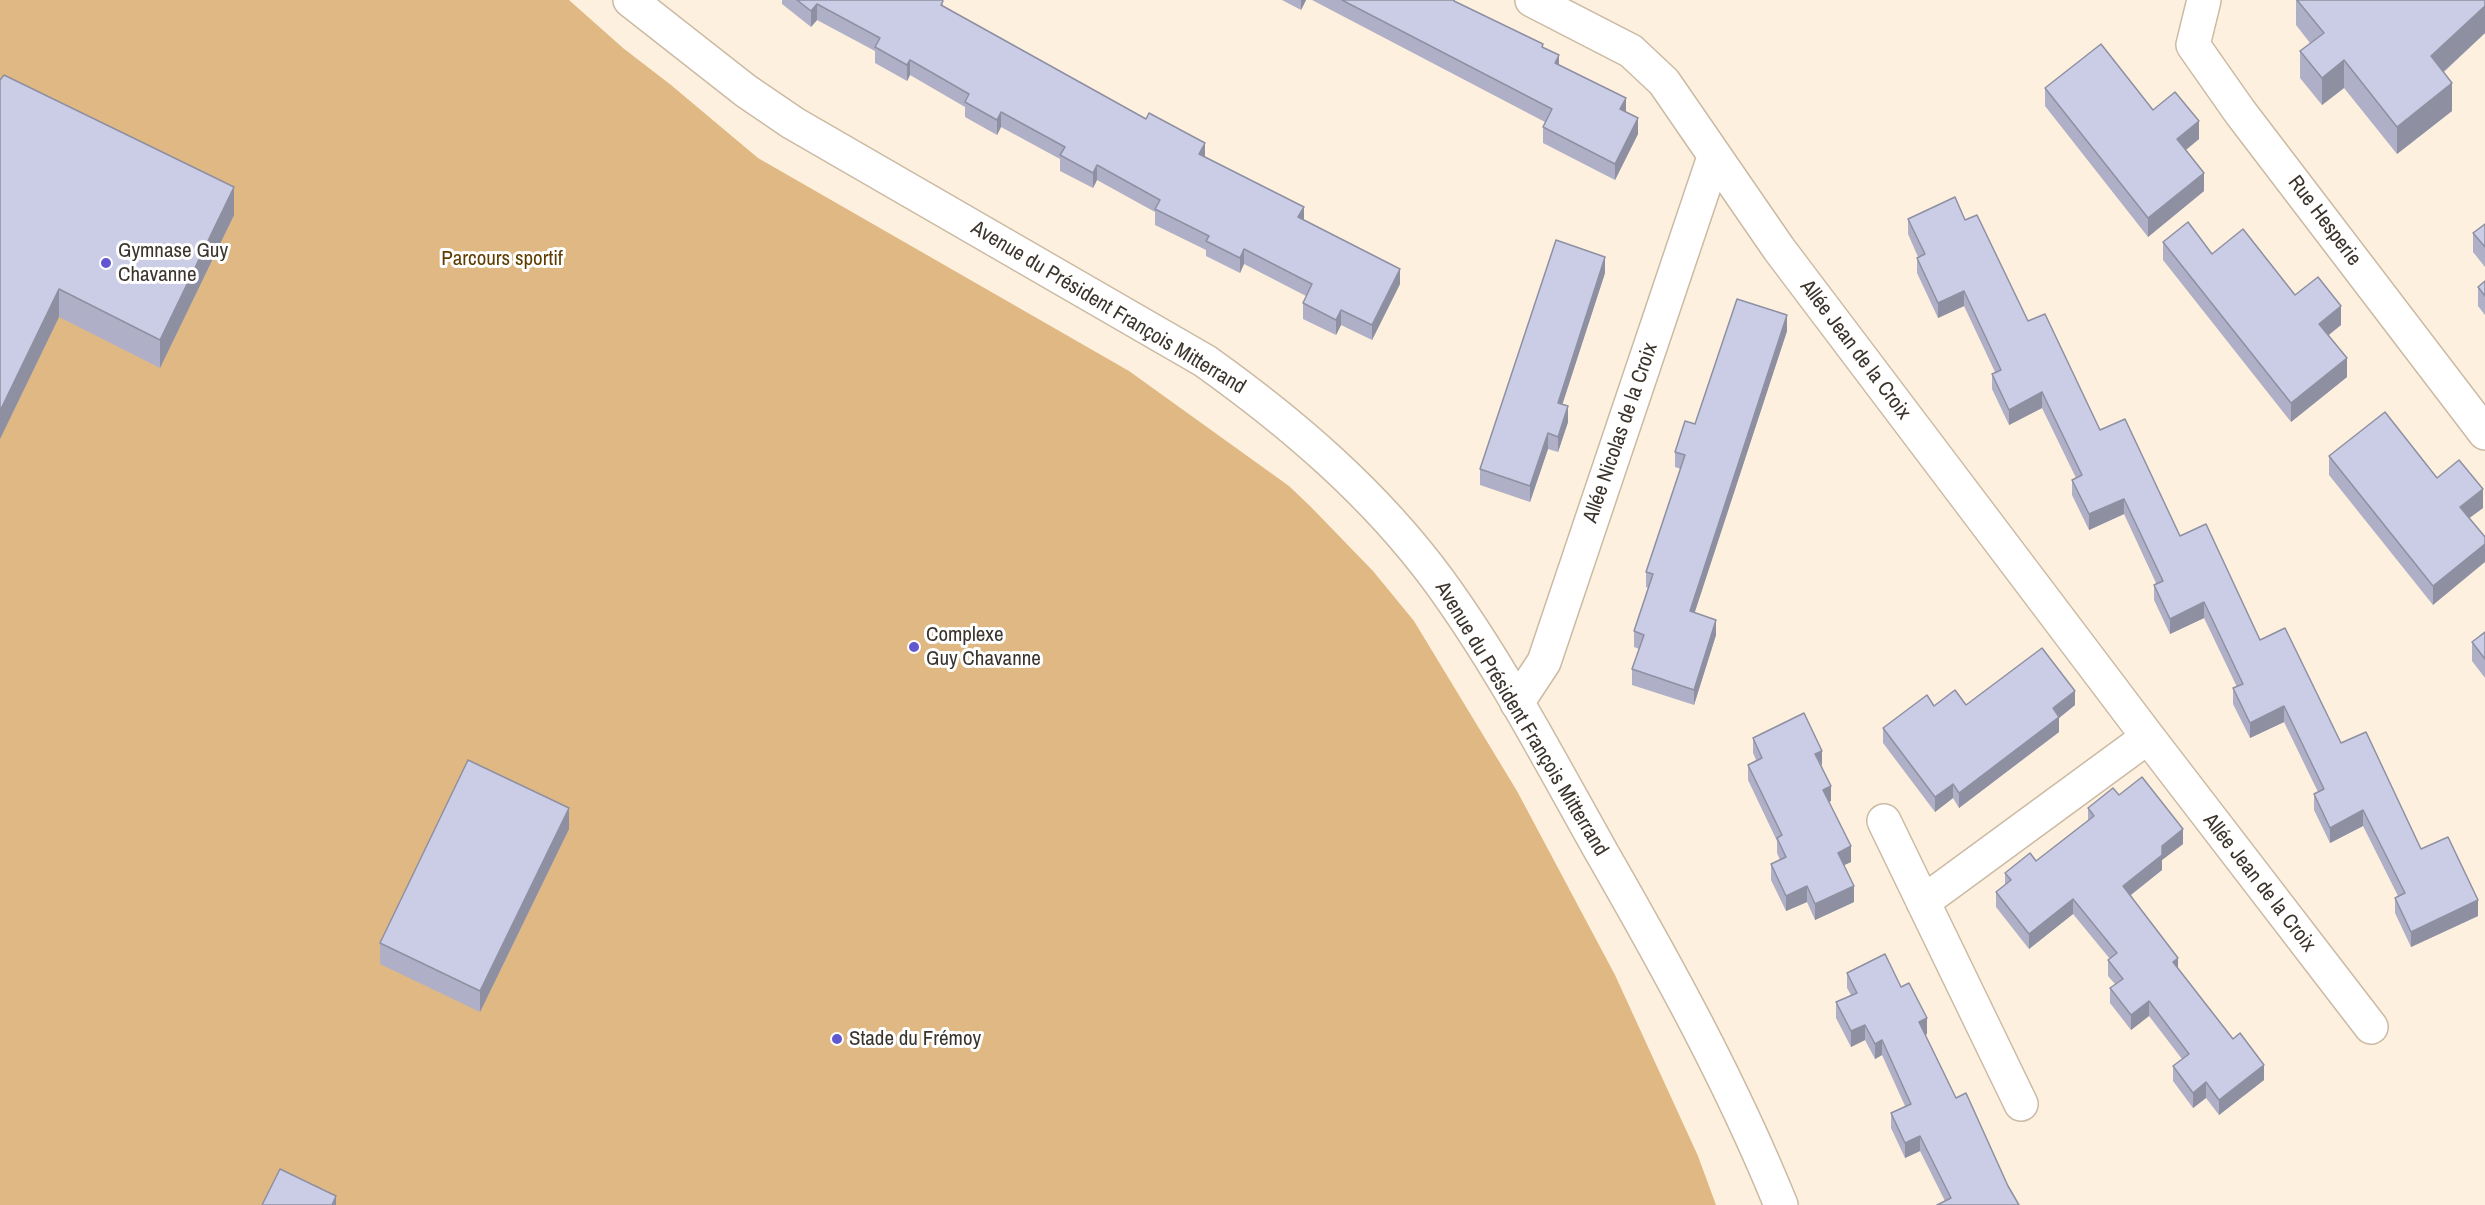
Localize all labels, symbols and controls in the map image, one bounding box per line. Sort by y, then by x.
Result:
street label: Rue Hesperie [2282,171,2366,271]
street label: Avenue du Président François Mitterrand [966,216,1250,400]
place label: Gymnase Guy Chavanne [118,238,228,288]
park label: Parcours sportif [441,246,563,272]
marker: Gymnase Guy Chavanne [99,256,113,270]
street label: Allée Jean de la Croix [1794,275,1916,425]
street label: Allée Nicolas de la Croix [1578,340,1664,526]
street label: Avenue du Président François Mitterrand [1429,577,1613,861]
place label: Complexe Guy Chavanne [926,622,1041,672]
marker: Complexe Guy Chavanne [907,640,921,654]
street label: Allée Jean de la Croix [2197,809,2321,957]
place label: Stade du Frémoy [849,1026,981,1052]
marker: Stade du Frémoy [830,1032,844,1046]

